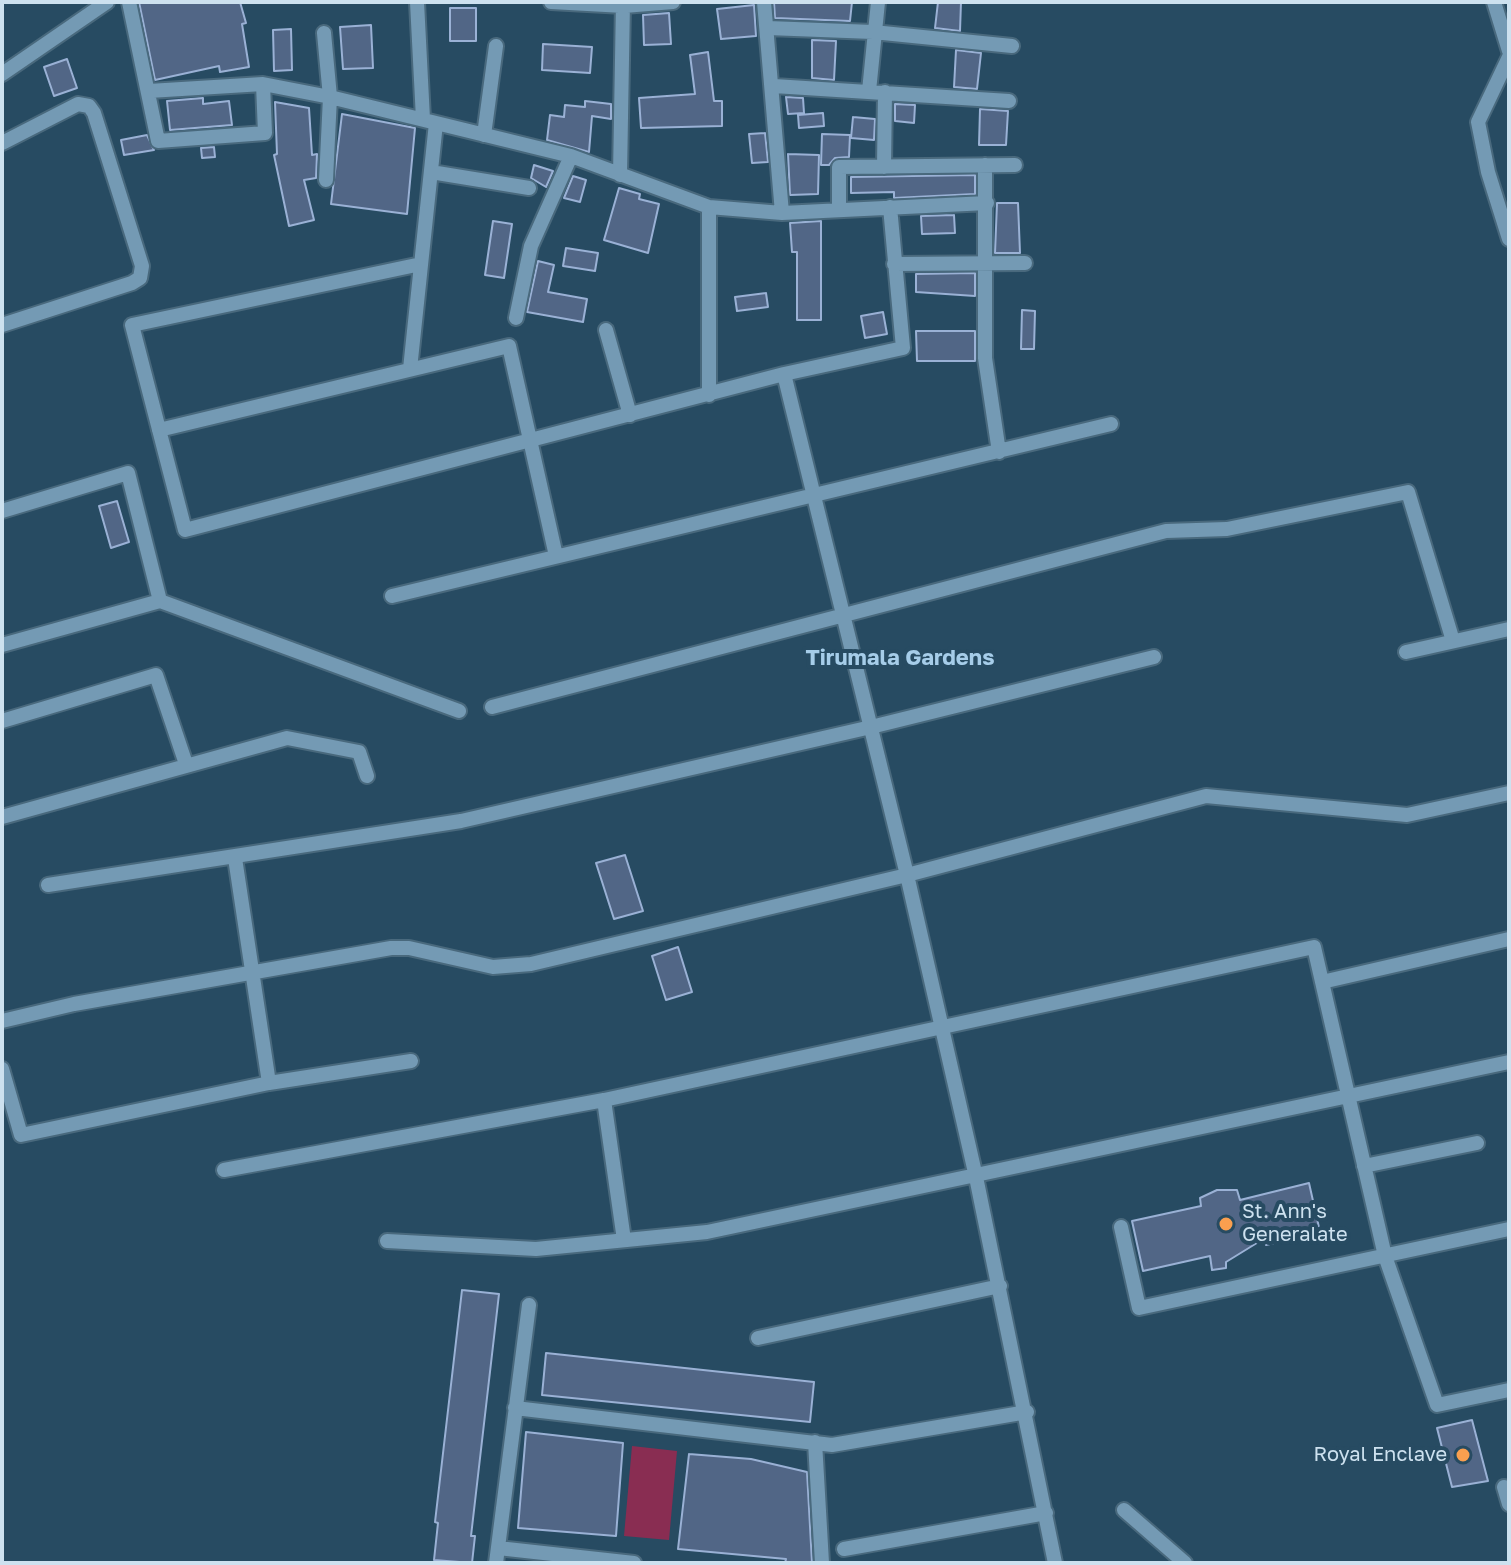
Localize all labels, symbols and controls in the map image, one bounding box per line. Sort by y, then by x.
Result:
district label: Tirumala Gardens [806,645,994,671]
place label: St. Ann's Generalate [1242,1200,1348,1247]
marker: St. Ann's Generalate [1217,1215,1235,1233]
place label: Royal Enclave [1314,1443,1447,1467]
marker: Royal Enclave [1454,1446,1472,1464]

